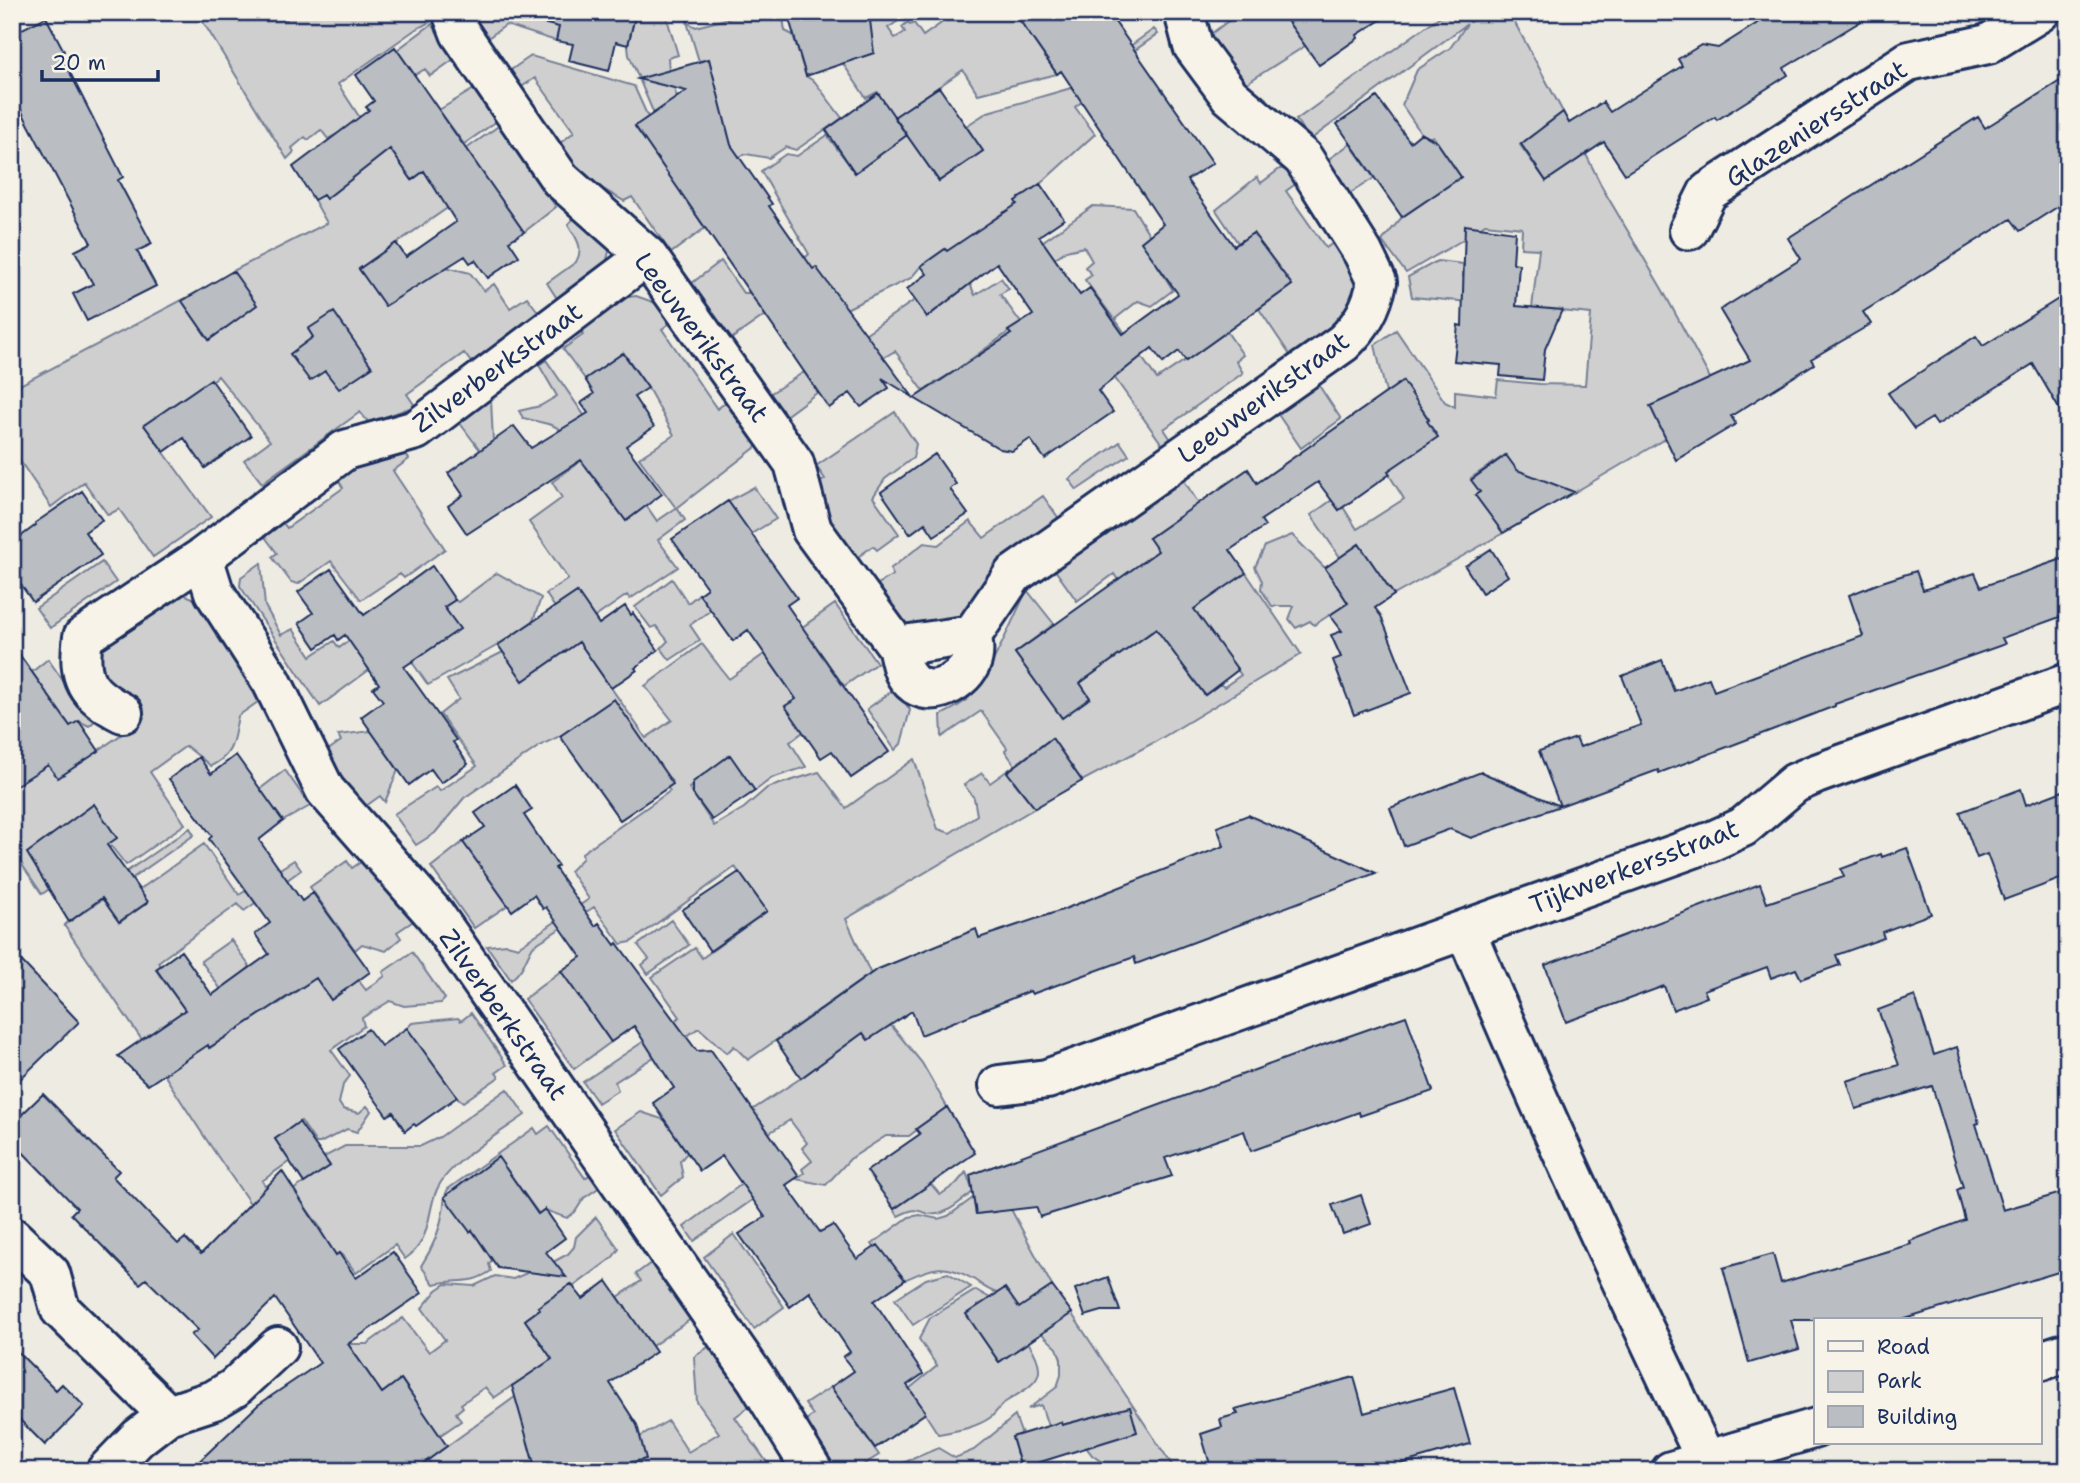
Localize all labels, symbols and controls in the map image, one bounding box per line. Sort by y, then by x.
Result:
scale bar [42,38,158,82]
text: 20 m [52,49,106,77]
street label: Glazeniersstraat [1718,51,1914,195]
street label: Leeuwerikstraat [626,245,778,429]
street label: Zilverberkstraat [405,293,589,441]
street label: Leeuwerikstraat [1170,323,1356,471]
street label: Tijkwerkersstraat [1524,810,1744,922]
street label: Zilverberkstraat [432,921,576,1107]
legend [1814,1318,2042,1444]
text: Road [1877,1333,1930,1361]
text: Park [1877,1367,1922,1395]
text: Building [1877,1403,1957,1431]

